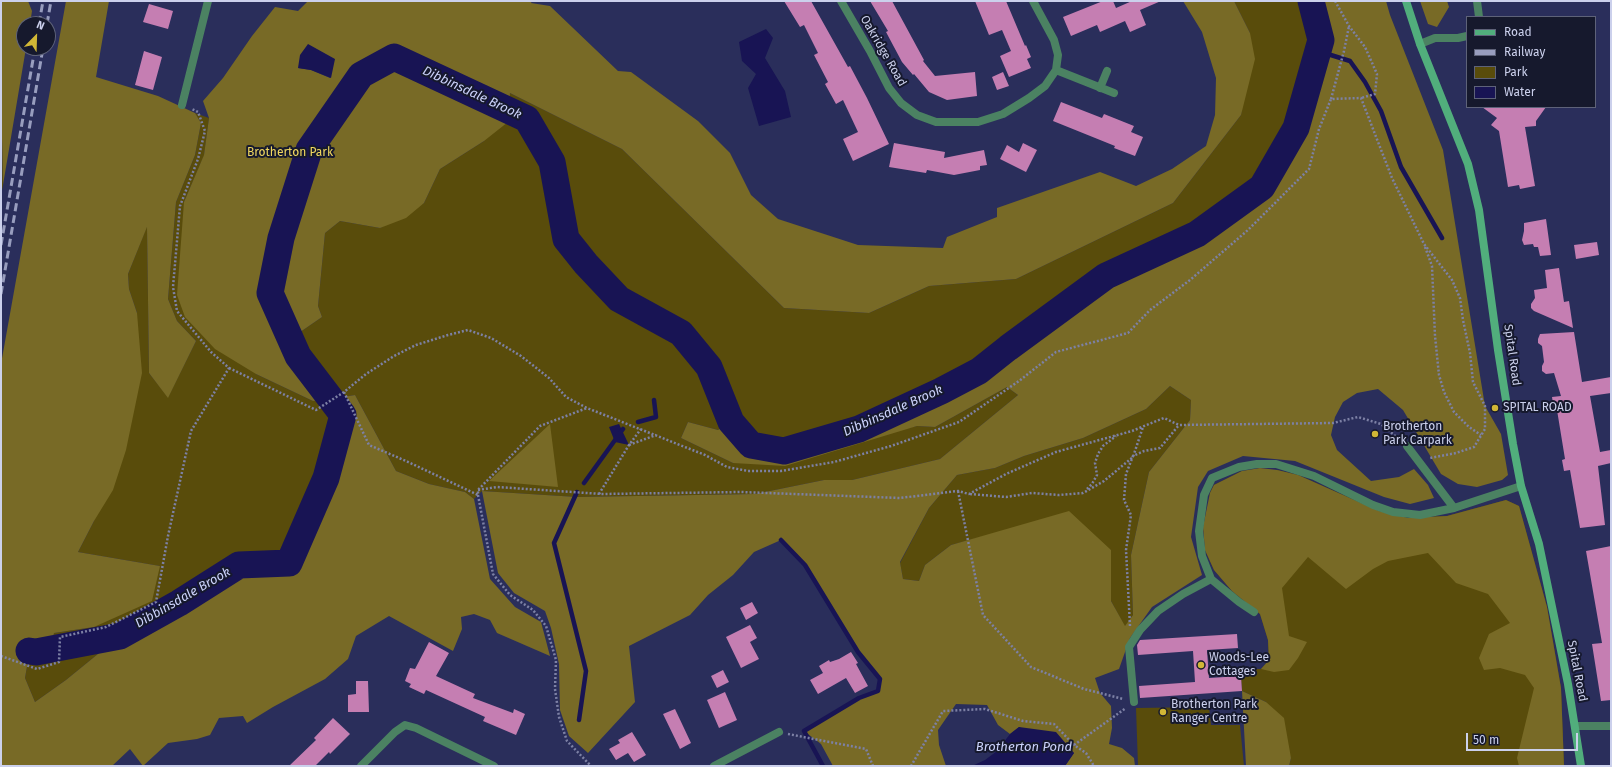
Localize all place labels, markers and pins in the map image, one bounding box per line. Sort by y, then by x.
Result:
place label: SPITAL ROAD [1503,401,1572,415]
marker: SPITAL ROAD [1490,403,1500,413]
place label: Brotherton Park Carpark [1383,420,1452,448]
marker: Brotherton Park Carpark [1370,429,1380,439]
place label: Woods-Lee Cottages [1209,651,1269,679]
marker: Woods-Lee Cottages [1196,660,1206,670]
place label: Brotherton Park Ranger Centre [1171,698,1257,726]
marker: Brotherton Park Ranger Centre [1158,707,1168,717]

